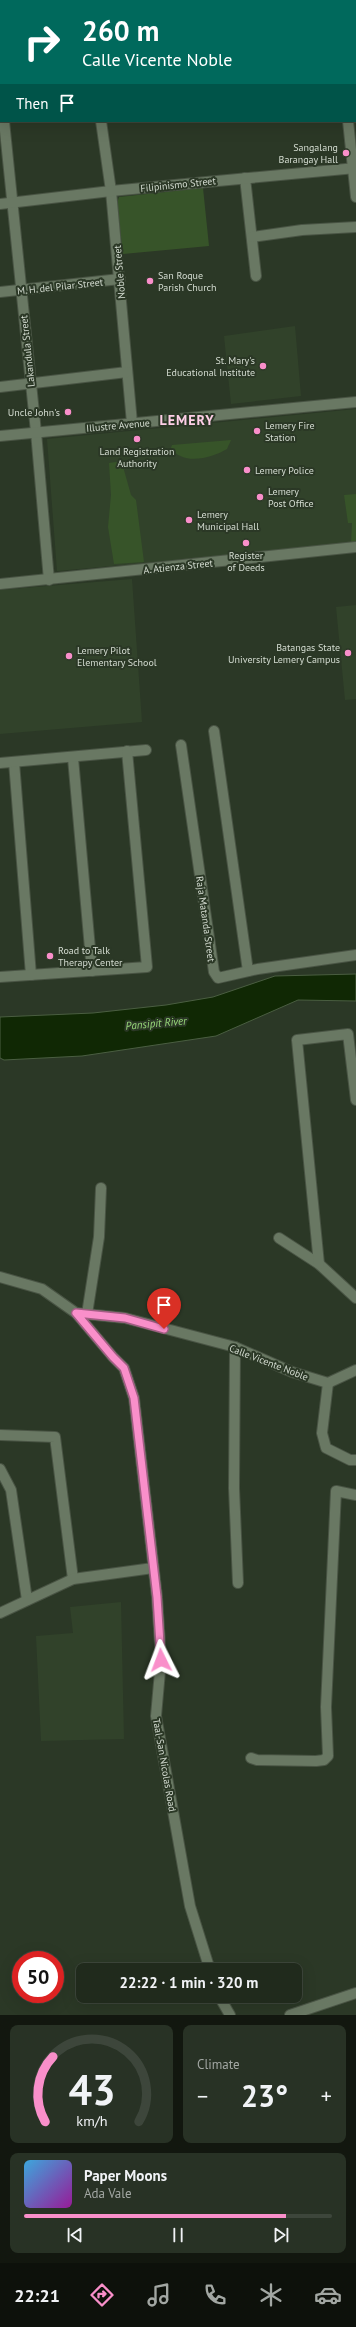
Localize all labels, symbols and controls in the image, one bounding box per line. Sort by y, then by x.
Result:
text: 260 m [82,12,159,49]
icon: right [16,16,68,68]
text: Calle Vicente Noble [82,48,232,71]
icon: arrive [56,92,78,114]
text: Then [16,94,48,113]
place label: Sangalang Barangay Hall [279,141,338,166]
marker: Sangalang Barangay Hall [341,148,351,158]
street label: Filipinismo Street [140,174,217,195]
street label: Noble Street [111,244,128,299]
place label: San Roque Parish Church [158,269,217,294]
street label: M. H. del Pilar Street [16,275,104,297]
marker: San Roque Parish Church [145,276,155,286]
street label: Lakandula Street [17,314,38,387]
place label: St. Mary's Educational Institute [166,354,255,379]
marker: St. Mary's Educational Institute [258,361,268,371]
place label: Uncle John's [8,406,60,419]
marker: Uncle John's [63,407,73,417]
district label: LEMERY [160,411,214,429]
street label: Illustre Avenue [86,416,150,435]
place label: Lemery Fire Station [265,419,315,444]
marker: Lemery Fire Station [252,426,262,436]
marker: Land Registration Authority [132,434,142,444]
place label: Land Registration Authority [100,445,174,470]
place label: Lemery Police [255,464,314,477]
marker: Lemery Police [242,465,252,475]
place label: Lemery Post Office [268,485,314,510]
marker: Lemery Post Office [255,492,265,502]
place label: Lemery Municipal Hall [197,508,259,533]
marker: Lemery Municipal Hall [184,515,194,525]
marker: Register of Deeds [241,538,251,548]
place label: Register of Deeds [227,549,265,574]
street label: A. Atienza Street [143,556,214,577]
place label: Batangas State University Lemery Campus [228,641,340,666]
place label: Lemery Pilot Elementary School [77,644,157,669]
marker: Batangas State University Lemery Campus [343,648,353,658]
marker: Lemery Pilot Elementary School [64,651,74,661]
street label: Raja Matanda Street [193,875,218,963]
place label: Road to Talk Therapy Center [58,944,123,969]
marker: Road to Talk Therapy Center [45,951,55,961]
water label: Pansipit River [125,1013,189,1033]
pin [147,1288,181,1329]
icon: arrive [153,1294,175,1316]
street label: Calle Vicente Noble [228,1341,310,1383]
position arrow [140,1639,182,1681]
street label: Taal-San Nicolas Road [150,1718,179,1813]
speed limit sign: 50 [12,1951,64,2003]
text: 22:22 · 1 min · 320 m [120,1973,258,1992]
text: Climate [197,2056,240,2073]
text: 43 [68,2063,115,2116]
text: 23° [241,2076,288,2115]
text: − [197,2082,208,2110]
text: + [321,2082,332,2110]
text: km/h [76,2111,107,2130]
text: Paper Moons [84,2166,167,2185]
text: Ada Vale [84,2185,132,2202]
icon: previous [64,2224,86,2246]
icon: pause [167,2224,189,2246]
icon: next [270,2224,292,2246]
icon: directions [88,2281,116,2309]
icon: music [145,2281,173,2309]
icon: phone [201,2281,229,2309]
icon: climate [257,2281,285,2309]
icon: car [314,2281,342,2309]
text: 22:21 [14,2284,60,2307]

